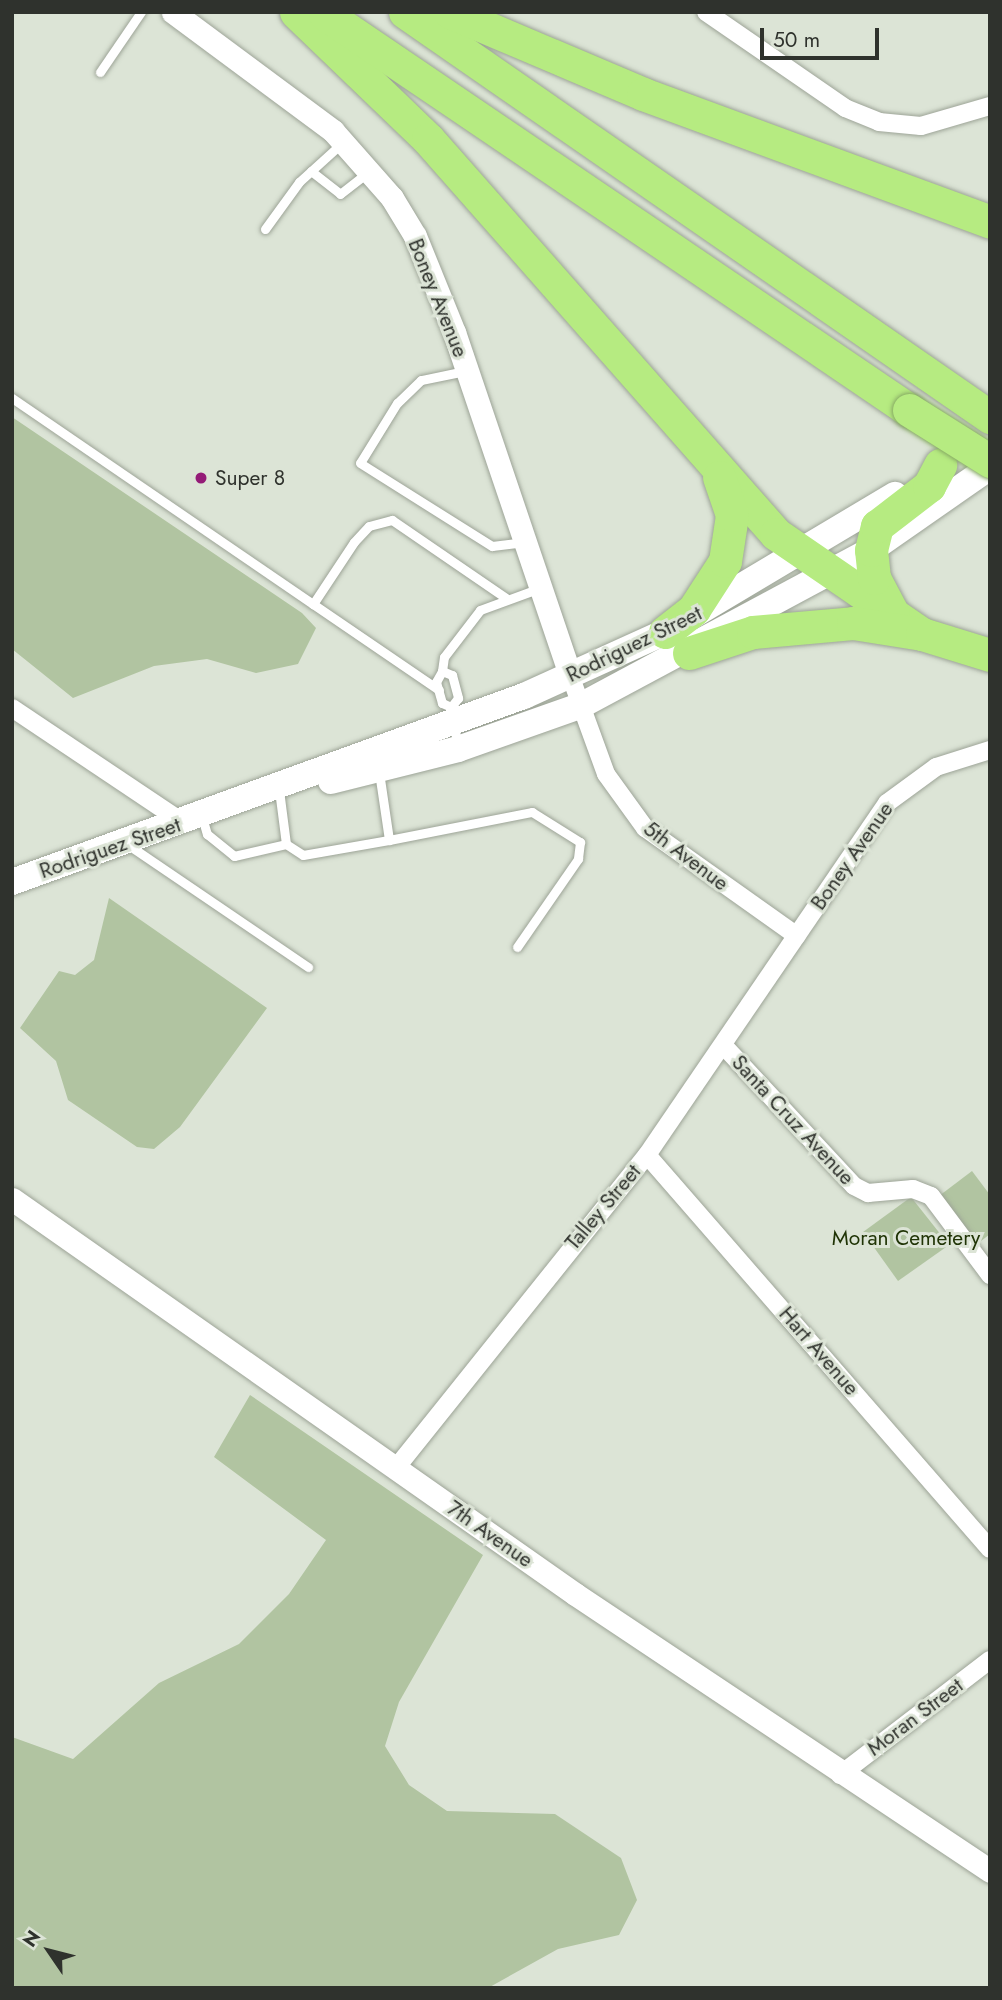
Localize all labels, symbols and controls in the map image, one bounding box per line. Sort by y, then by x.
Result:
scale bar [764,14,883,58]
text: 50 m [773,25,820,55]
street label: Boney Avenue [403,235,473,361]
place label: Super 8 [215,465,285,491]
marker: Super 8 [193,470,209,486]
street label: Rodriguez Street [562,600,706,688]
street label: Boney Avenue [806,797,898,915]
street label: Rodriguez Street [36,812,184,884]
street label: 5th Avenue [639,816,733,896]
street label: Santa Cruz Avenue [726,1050,860,1190]
street label: Talley Street [560,1159,646,1255]
park label: Moran Cemetery [832,1225,980,1251]
street label: Hart Avenue [774,1302,864,1400]
street label: 7th Avenue [442,1495,538,1573]
street label: Moran Street [862,1673,968,1761]
north arrow [14,1916,84,1986]
text: N [16,1925,47,1953]

